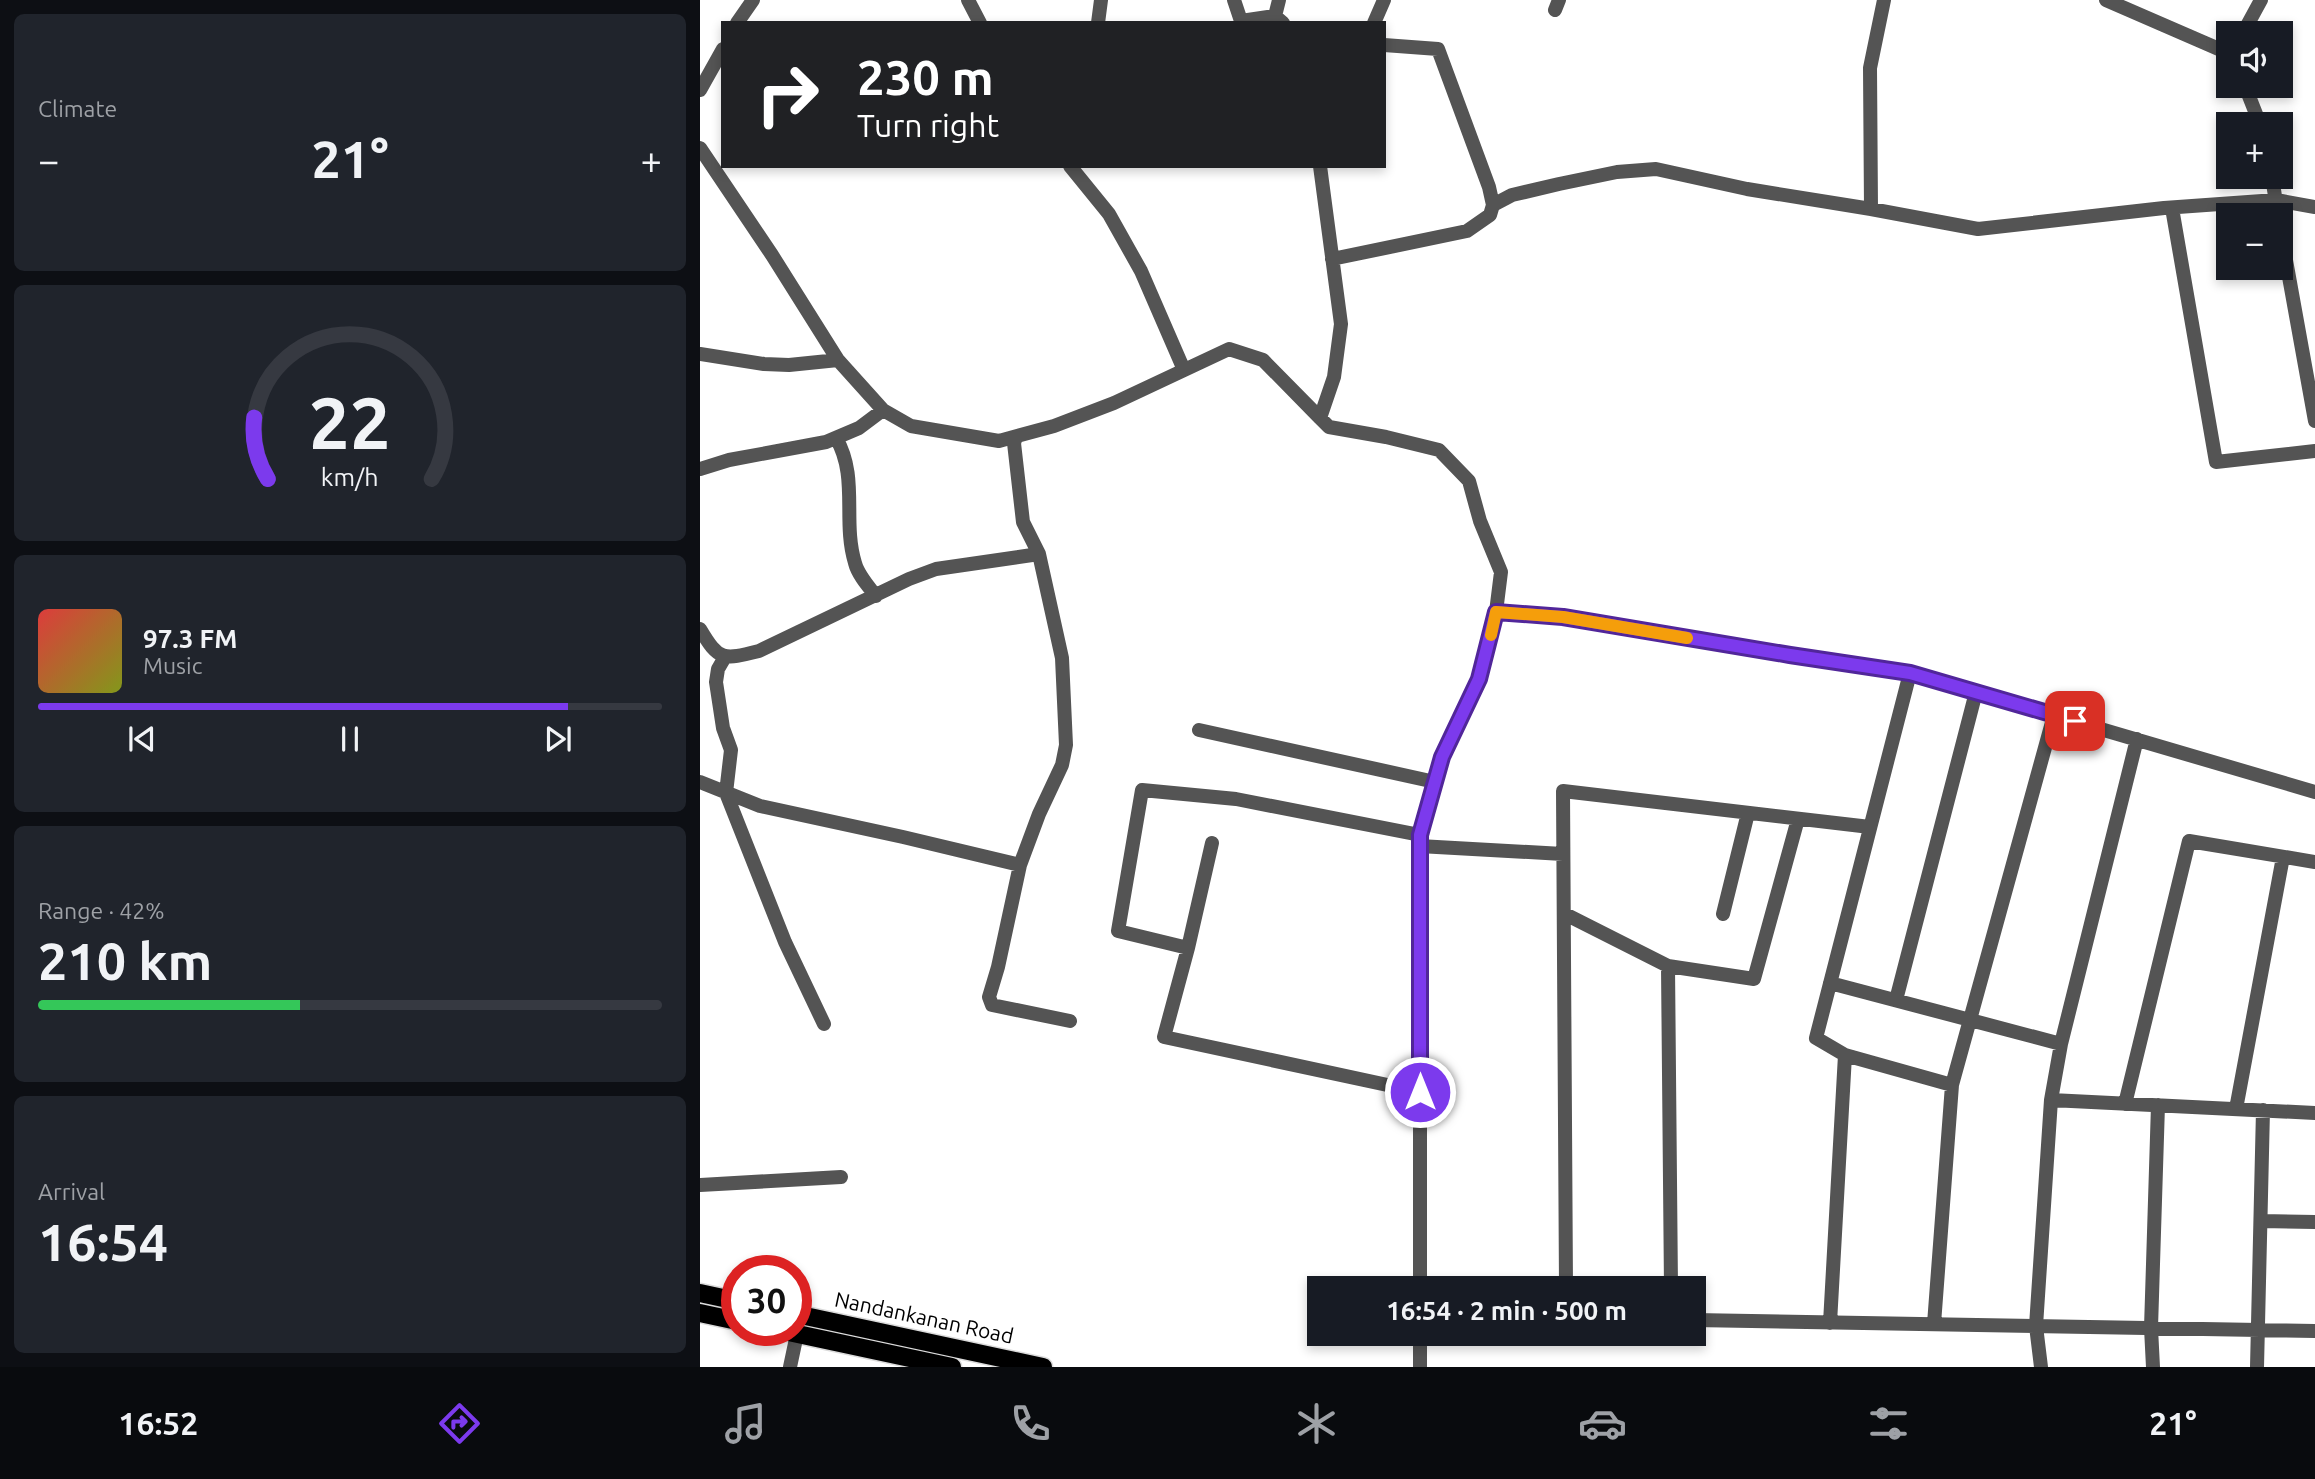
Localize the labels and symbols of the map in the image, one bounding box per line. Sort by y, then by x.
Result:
pin [2045,691,2105,751]
position arrow [1383,1055,1457,1129]
speed limit sign: 30 [721,1255,812,1346]
street label: Nandankanan Road [833,1286,1016,1348]

